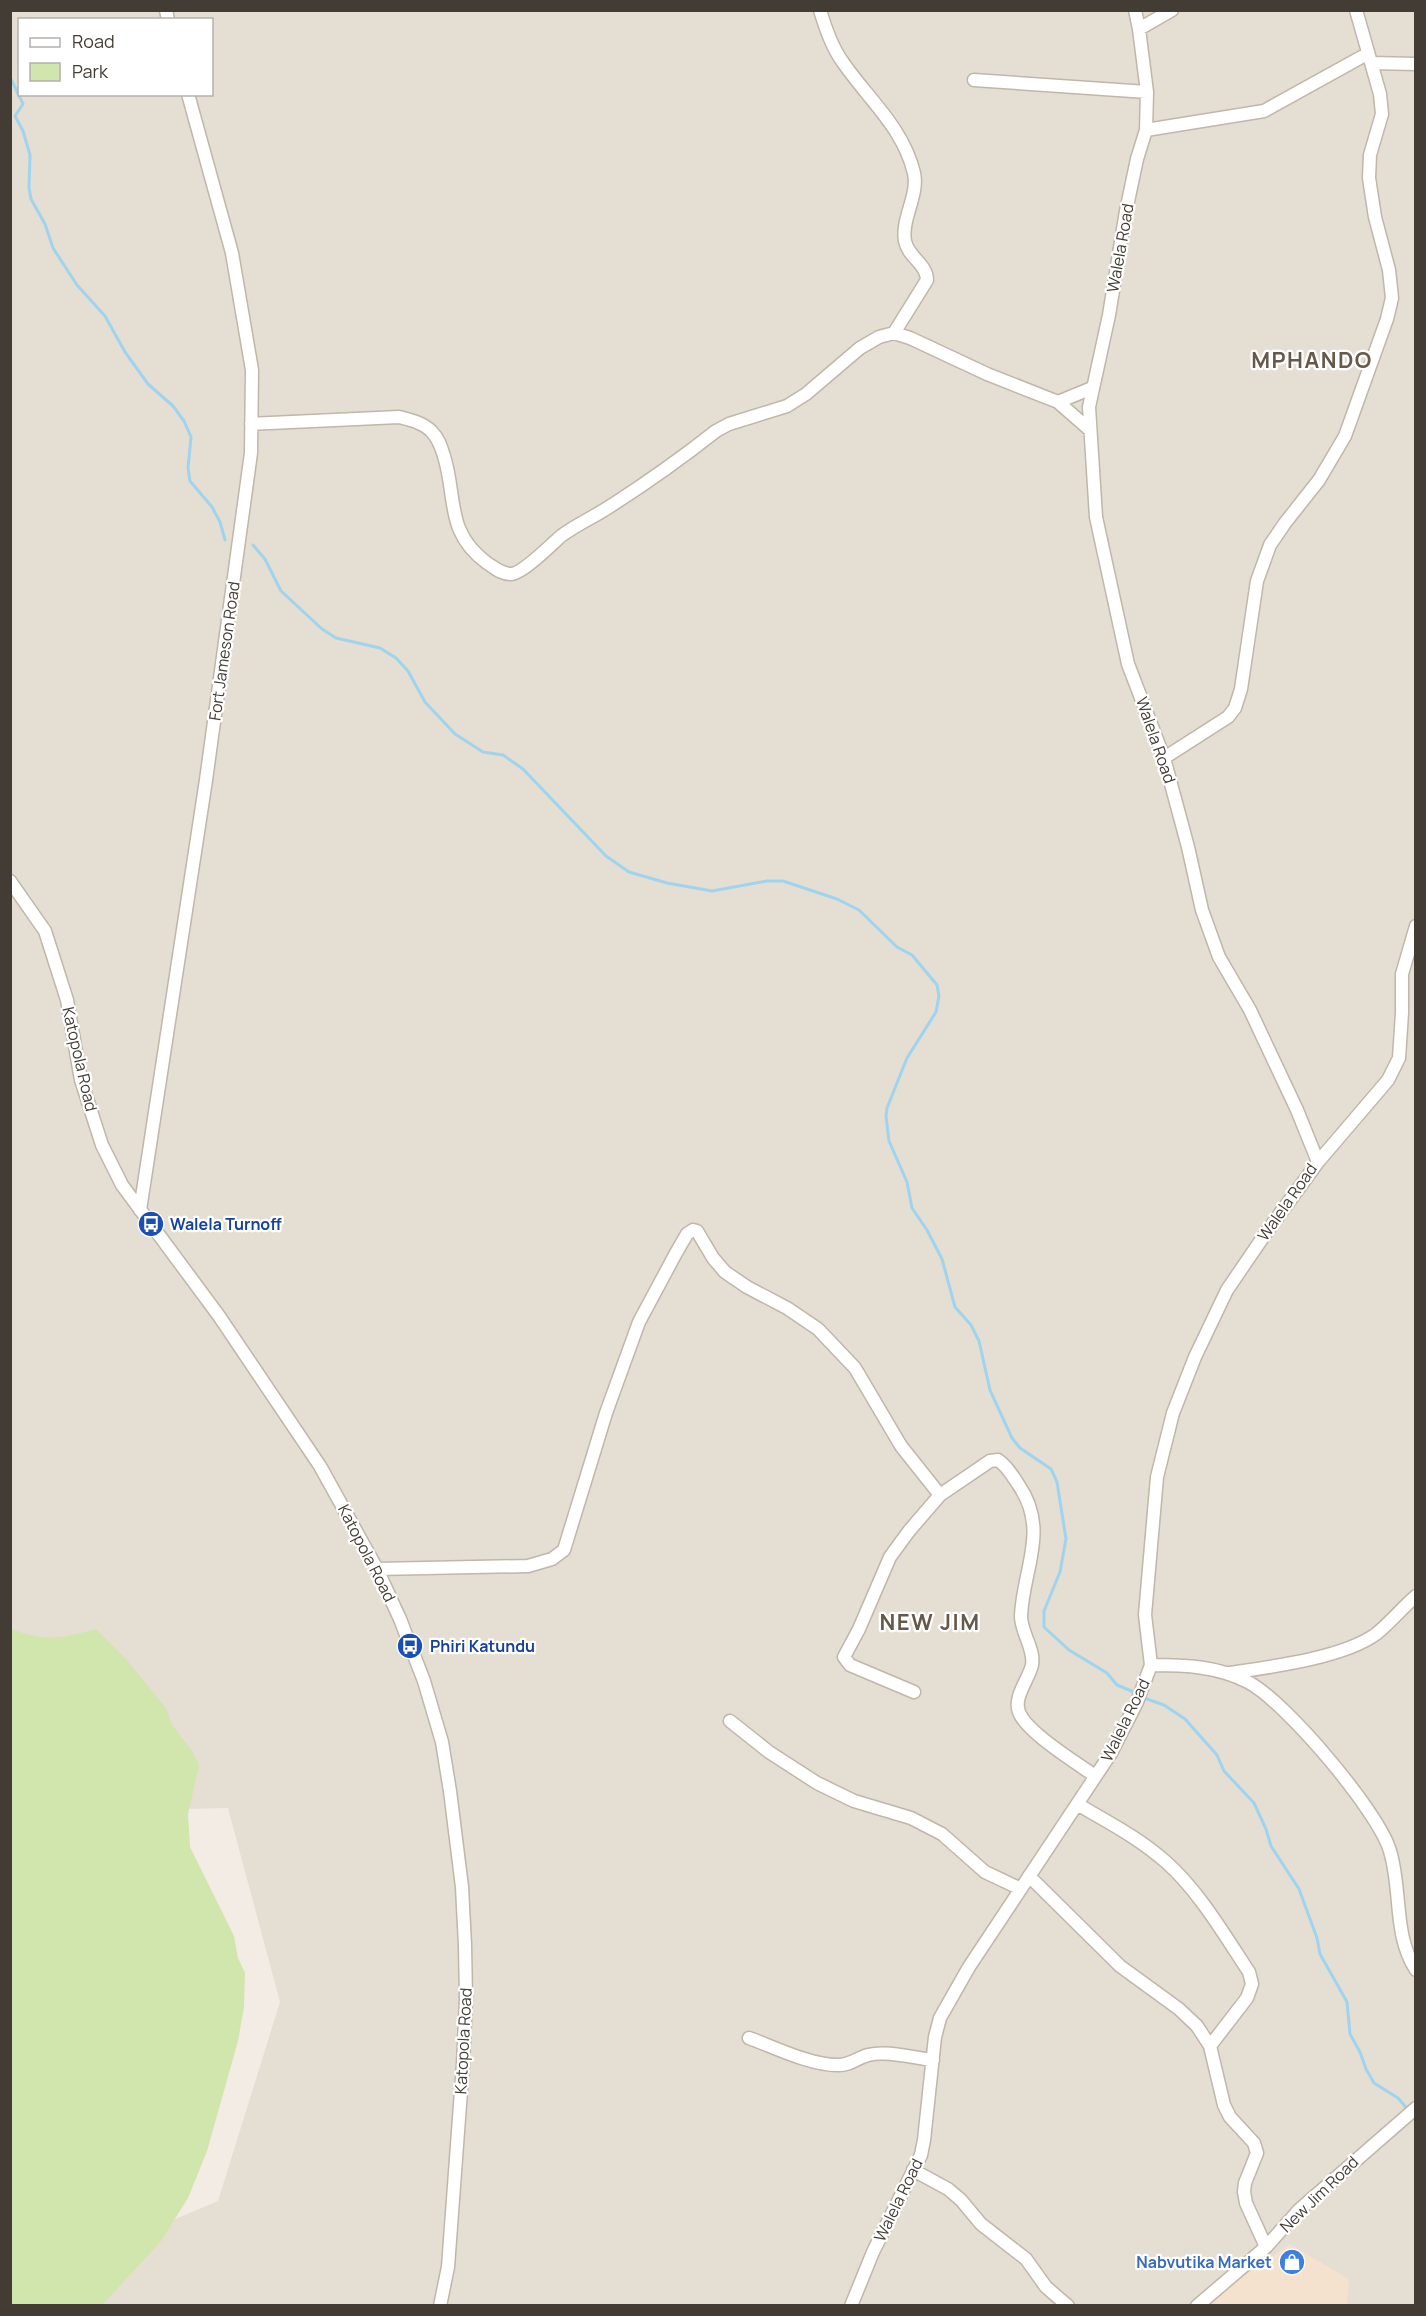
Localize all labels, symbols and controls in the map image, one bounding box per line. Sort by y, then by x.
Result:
legend [18,18,213,96]
text: Road [72,29,115,53]
text: Park [72,59,109,83]
street label: Walela Road [1101,202,1139,294]
district label: MPHANDO [1251,345,1373,375]
street label: Fort Jameson Road [203,580,245,722]
street label: Walela Road [1131,694,1181,786]
street label: Katopola Road [57,1005,103,1113]
street label: Walela Road [1252,1159,1322,1245]
bus stop icon: Walela Turnoff [136,1209,166,1239]
place label: Walela Turnoff [170,1213,282,1235]
street label: Katopola Road [333,1501,401,1605]
district label: NEW JIM [879,1607,981,1637]
bus stop icon: Phiri Katundu [395,1631,425,1661]
place label: Phiri Katundu [430,1635,535,1657]
street label: Walela Road [1095,1675,1155,1765]
street label: Katopola Road [449,1987,477,2095]
street label: New Jim Road [1275,2151,1363,2237]
street label: Walela Road [868,2155,928,2245]
shop icon: Nabvutika Market [1277,2247,1307,2277]
place label: Nabvutika Market [1136,2251,1272,2273]

